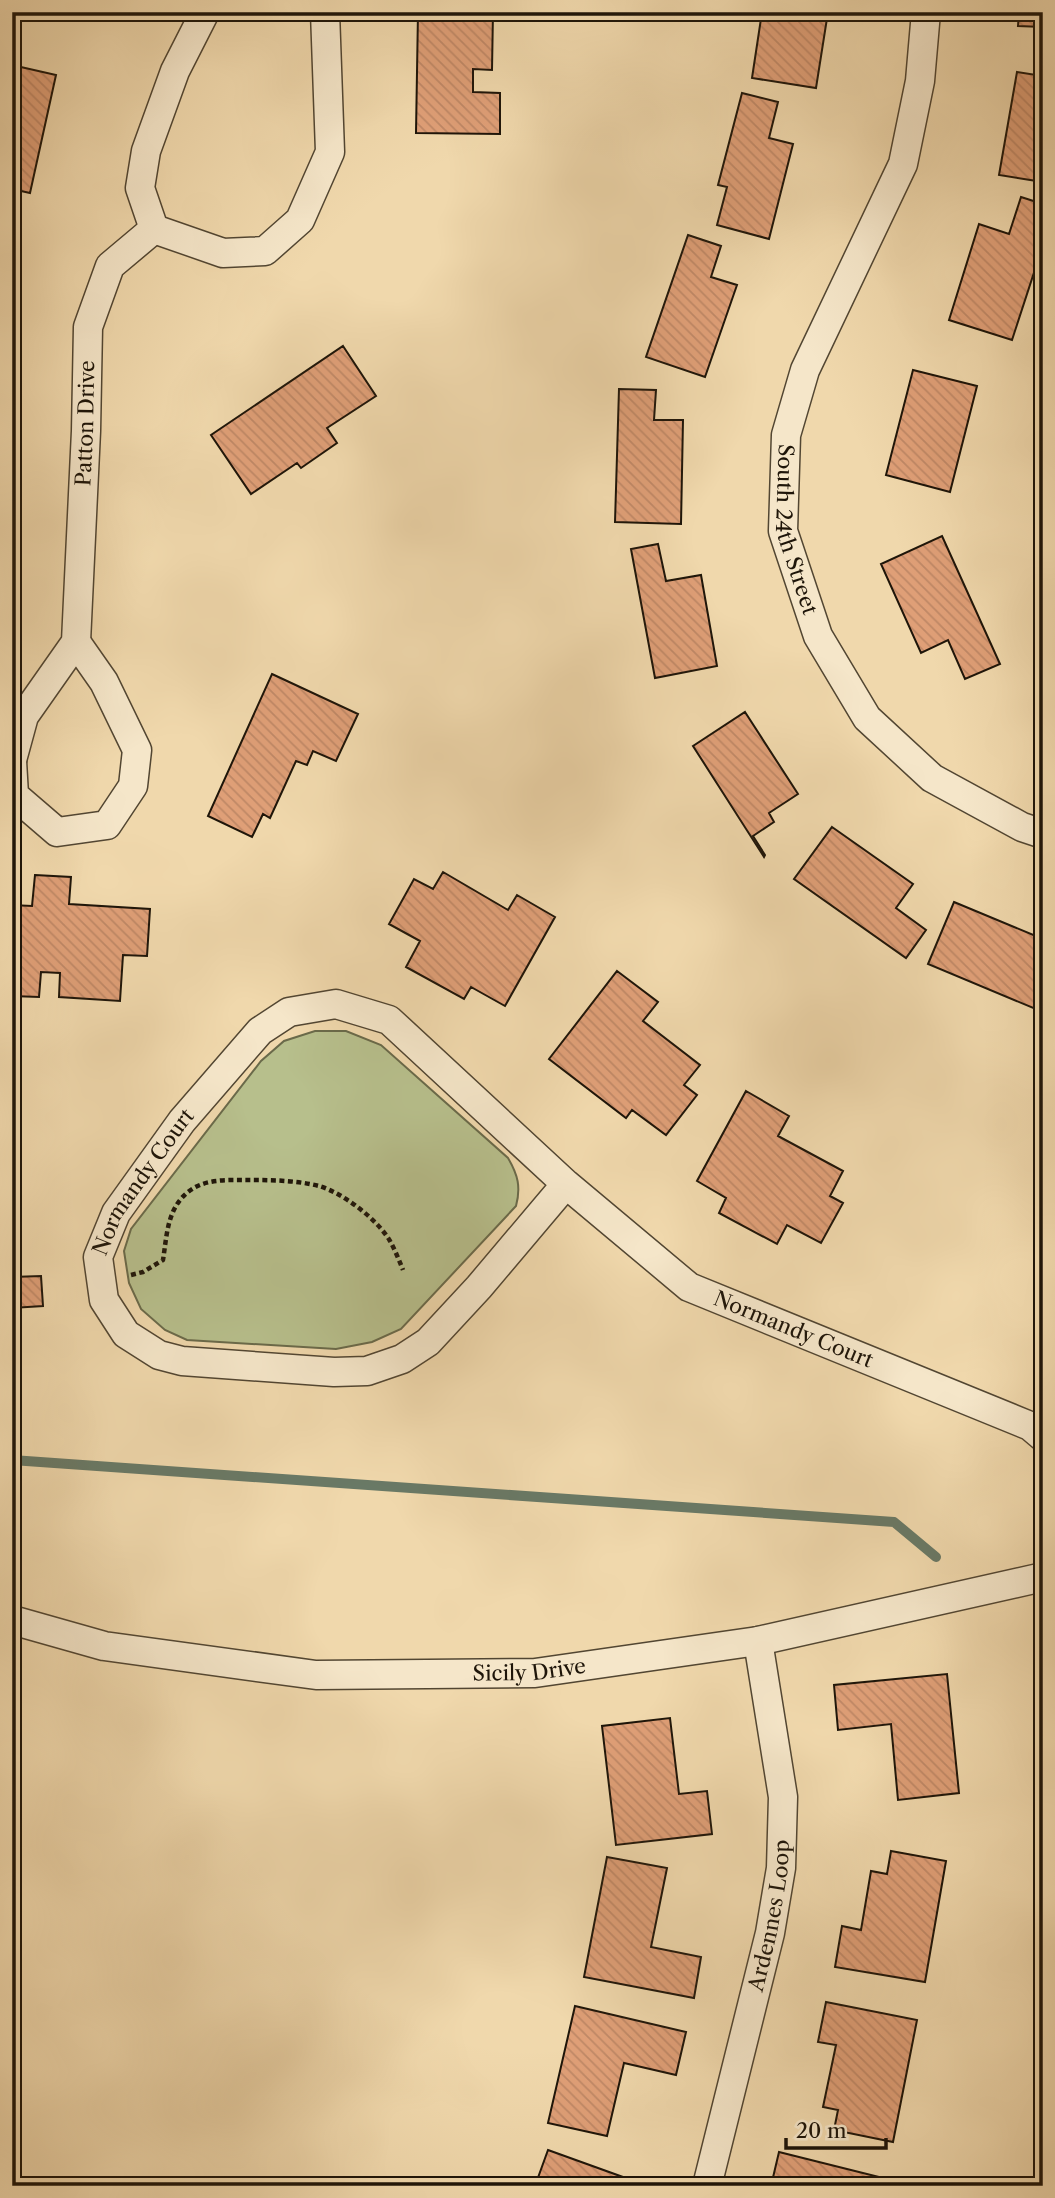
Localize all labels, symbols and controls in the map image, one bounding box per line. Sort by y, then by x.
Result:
street label: Patton Drive [70,360,99,487]
street label: South 24th Street [771,443,823,618]
street label: Normandy Court [87,1103,199,1259]
street label: Normandy Court [710,1285,877,1373]
street label: Sicily Drive [472,1653,587,1686]
street label: Ardennes Loop [743,1839,794,1995]
scale bar [786,2107,885,2151]
text: 20 m [796,2118,847,2143]

